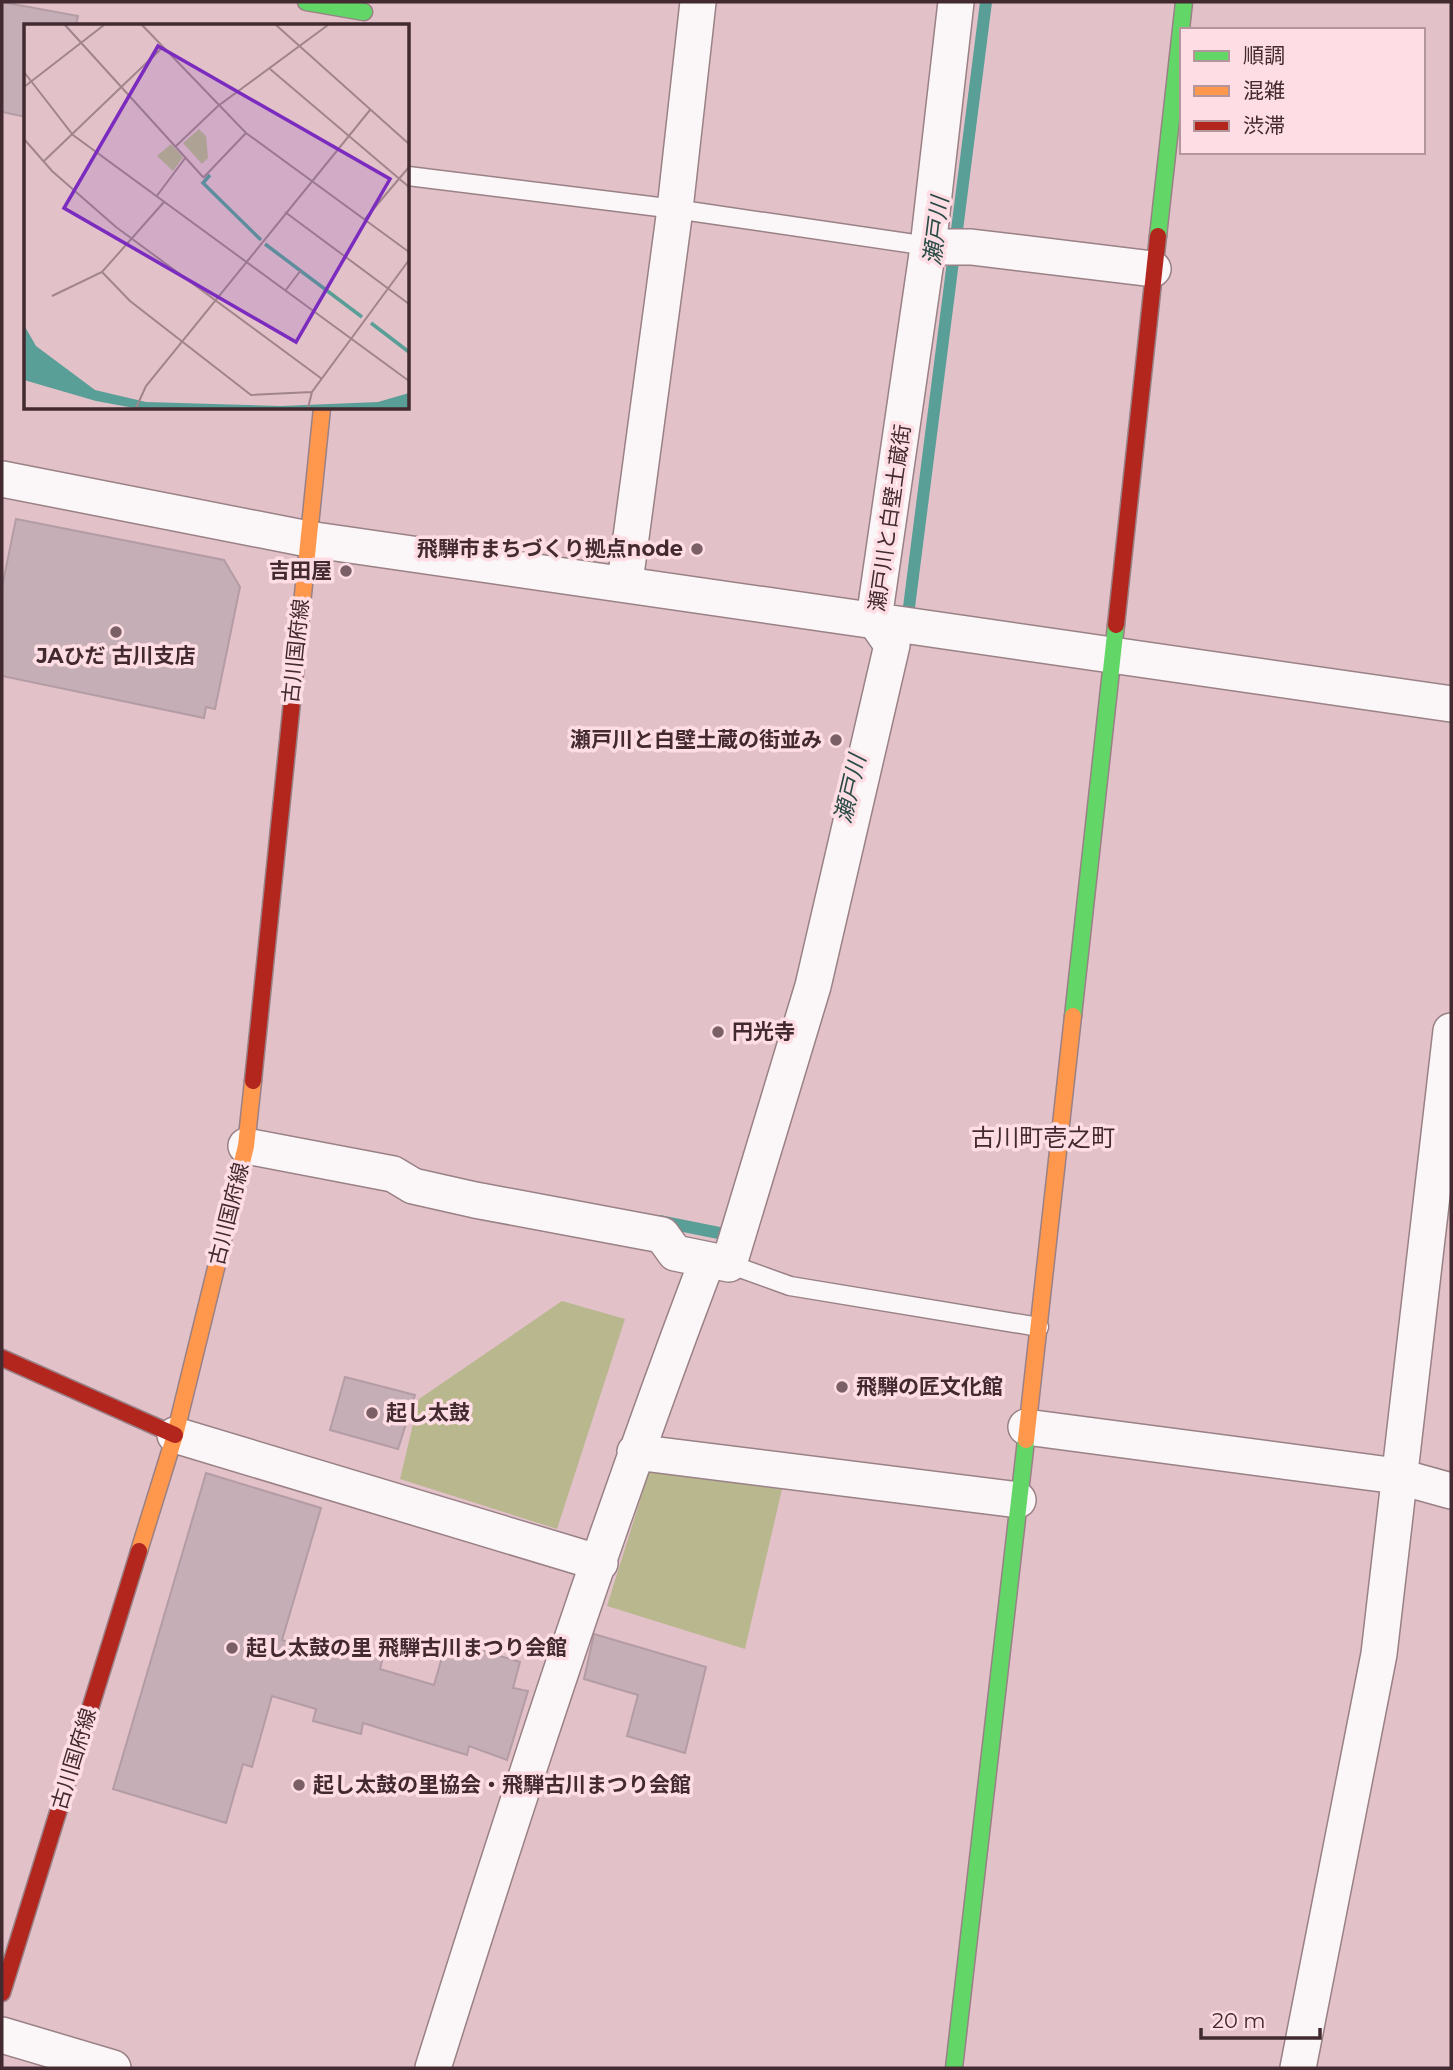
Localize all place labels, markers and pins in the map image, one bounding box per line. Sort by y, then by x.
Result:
place label: 飛騨市まちづくり拠点node [417,536,683,561]
marker: 飛騨市まちづくり拠点node [689,541,705,557]
place label: 吉田屋 [269,558,332,583]
marker: 吉田屋 [338,563,354,579]
marker: JAひだ 古川支店 [108,624,124,640]
place label: JAひだ 古川支店 [35,643,196,668]
place label: 瀬戸川と白壁土蔵の街並み [570,727,822,752]
marker: 瀬戸川と白壁土蔵の街並み [828,732,844,748]
place label: 円光寺 [732,1019,795,1044]
marker: 円光寺 [710,1024,726,1040]
place label: 飛騨の匠文化館 [856,1374,1003,1399]
marker: 飛騨の匠文化館 [834,1379,850,1395]
place label: 起し太鼓 [386,1400,470,1425]
marker: 起し太鼓 [364,1405,380,1421]
place label: 起し太鼓の里 飛騨古川まつり会館 [246,1635,567,1660]
marker: 起し太鼓の里 飛騨古川まつり会館 [224,1640,240,1656]
place label: 起し太鼓の里協会・飛騨古川まつり会館 [313,1772,691,1797]
marker: 起し太鼓の里協会・飛騨古川まつり会館 [291,1777,307,1793]

